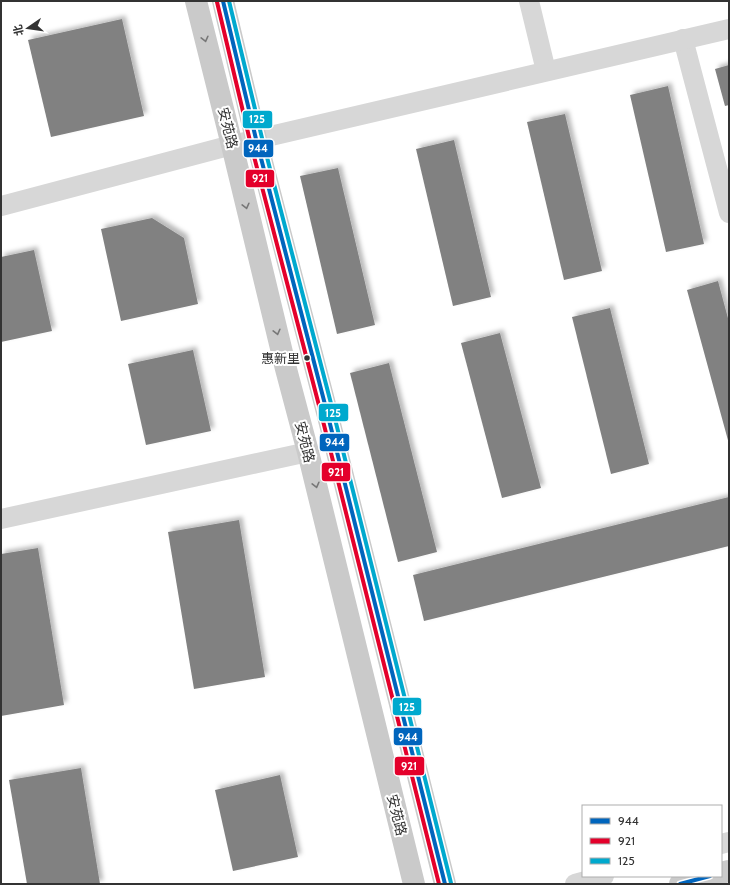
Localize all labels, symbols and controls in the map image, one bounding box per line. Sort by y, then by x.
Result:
north arrow [8,8,48,48]
text: 北 [10,23,26,37]
one-way arrow [201,36,209,42]
street label: 安苑路 [214,105,242,151]
line badge: 125 [242,110,273,129]
text: 125 [249,112,265,126]
line badge: 944 [243,139,274,158]
text: 944 [248,141,268,155]
line badge: 921 [245,169,275,188]
text: 921 [252,171,268,185]
one-way arrow [242,203,250,209]
one-way arrow [272,329,280,335]
place label: 惠新里 [261,350,300,366]
marker: 惠新里 [302,353,312,363]
line badge: 125 [318,403,349,422]
text: 125 [325,406,341,420]
street label: 安苑路 [291,419,319,465]
line badge: 944 [319,433,350,452]
text: 944 [325,435,345,449]
line badge: 921 [321,462,351,482]
text: 921 [328,465,344,479]
one-way arrow [311,482,319,489]
line badge: 125 [392,697,422,716]
text: 125 [399,700,415,714]
line badge: 944 [393,727,423,746]
text: 944 [398,730,418,744]
line badge: 921 [394,756,425,776]
text: 921 [401,759,417,773]
street label: 安苑路 [383,792,411,838]
legend [582,805,722,877]
text: 944 [618,813,639,828]
text: 921 [618,833,635,848]
text: 125 [618,853,635,868]

